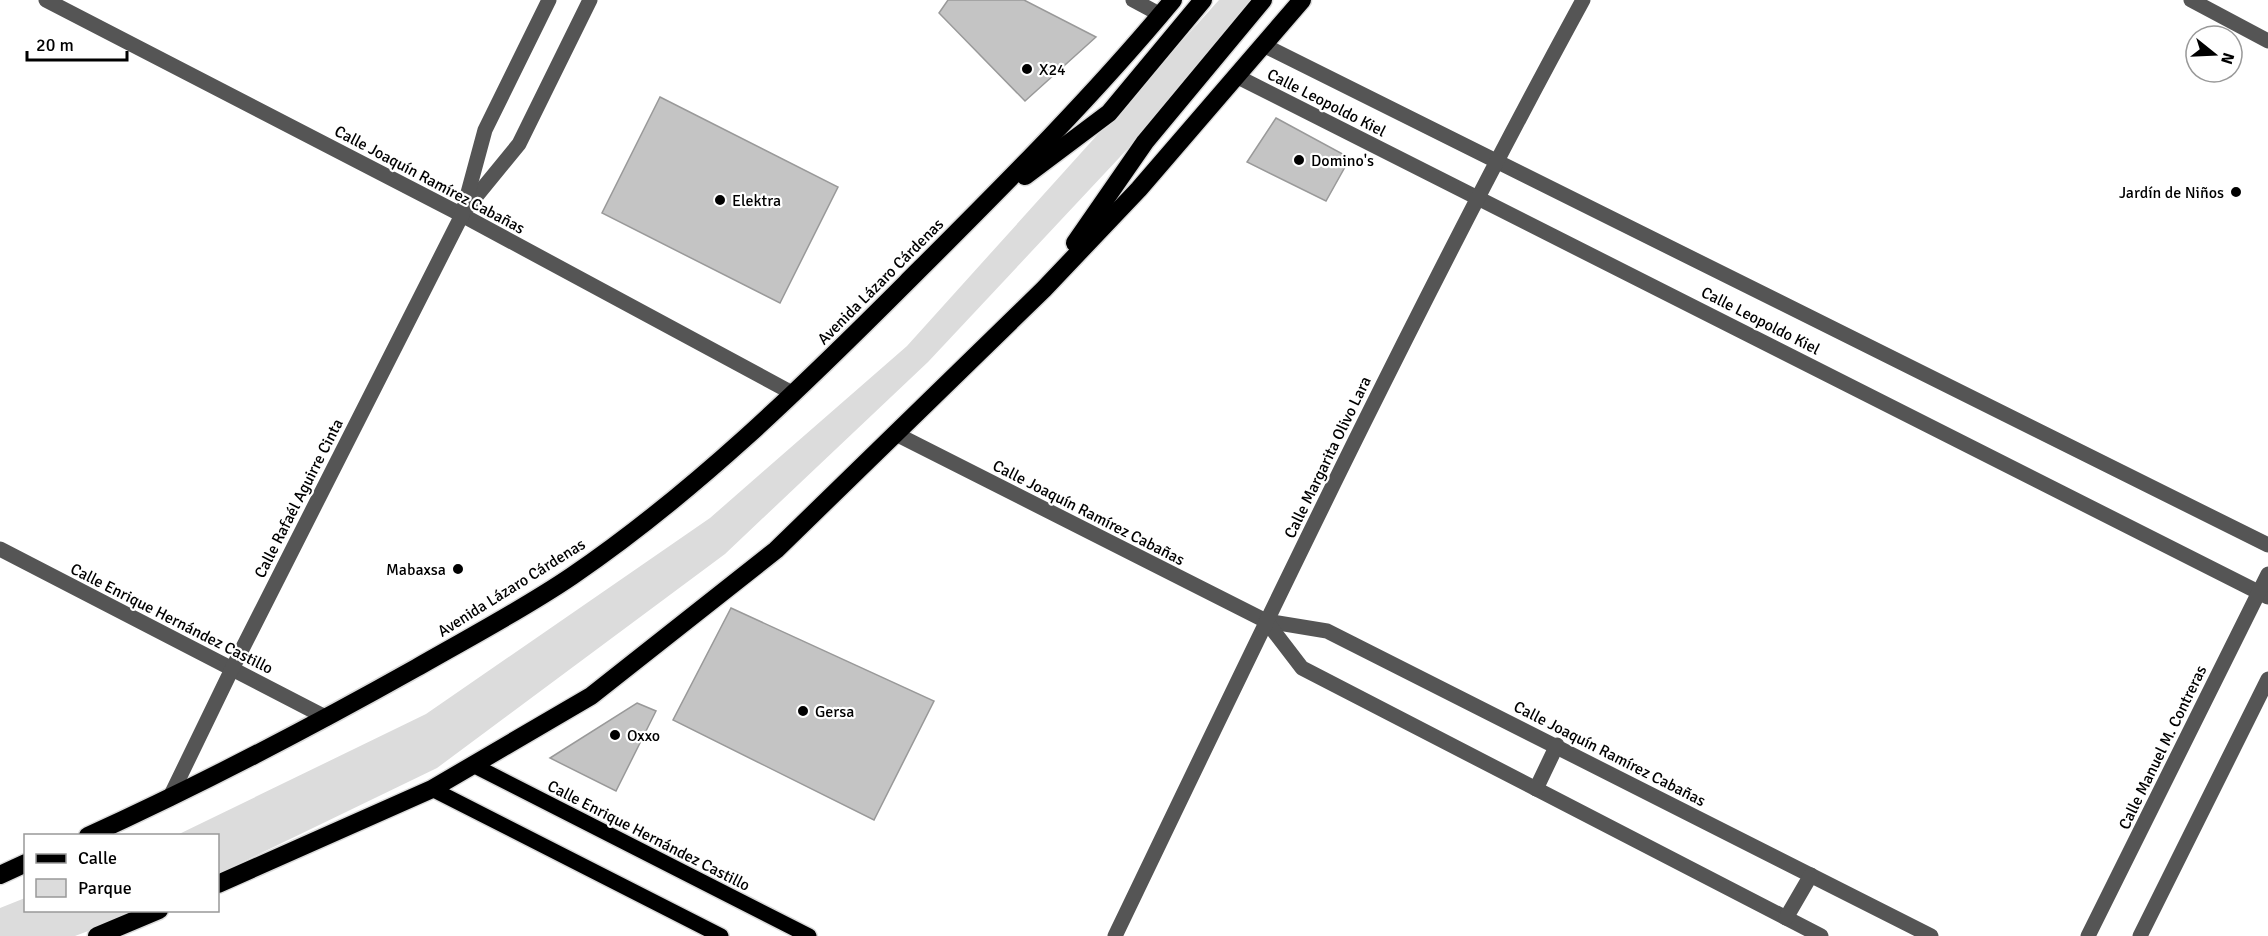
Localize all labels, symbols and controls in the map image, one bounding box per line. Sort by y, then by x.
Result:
scale bar [27,24,128,62]
north arrow [2184,24,2244,84]
text: 20 m [36,34,74,56]
text: N [2216,50,2239,67]
place label: X24 [1039,60,1066,80]
marker: X24 [1020,62,1034,76]
street label: Calle Leopoldo Kiel [1264,64,1390,142]
street label: Calle Joaquín Ramírez Cabañas [331,121,528,239]
place label: Domino's [1311,151,1374,171]
marker: Domino's [1292,153,1306,167]
place label: Jardín de Niños [2119,183,2224,203]
marker: Jardín de Niños [2229,185,2243,199]
place label: Elektra [732,191,781,211]
marker: Elektra [713,193,727,207]
street label: Avenida Lázaro Cárdenas [813,214,948,349]
street label: Calle Leopoldo Kiel [1698,282,1824,360]
street label: Calle Margarita Olivo Lara [1280,373,1376,542]
street label: Calle Rafaél Aguirre Cinta [250,415,348,581]
street label: Calle Joaquín Ramírez Cabañas [989,456,1188,570]
street label: Avenida Lázaro Cárdenas [434,534,589,642]
street label: Calle Enrique Hernández Castillo [67,559,276,679]
place label: Mabaxsa [386,560,446,580]
marker: Mabaxsa [451,562,465,576]
street label: Calle Manuel M. Contreras [2114,662,2211,833]
street label: Calle Joaquín Ramírez Cabañas [1510,697,1709,811]
place label: Gersa [815,702,854,722]
marker: Gersa [796,704,810,718]
place label: Oxxo [627,726,660,746]
marker: Oxxo [608,728,622,742]
street label: Calle Enrique Hernández Castillo [544,776,753,896]
legend [24,834,219,912]
text: Calle [78,847,117,869]
text: Parque [78,877,132,899]

